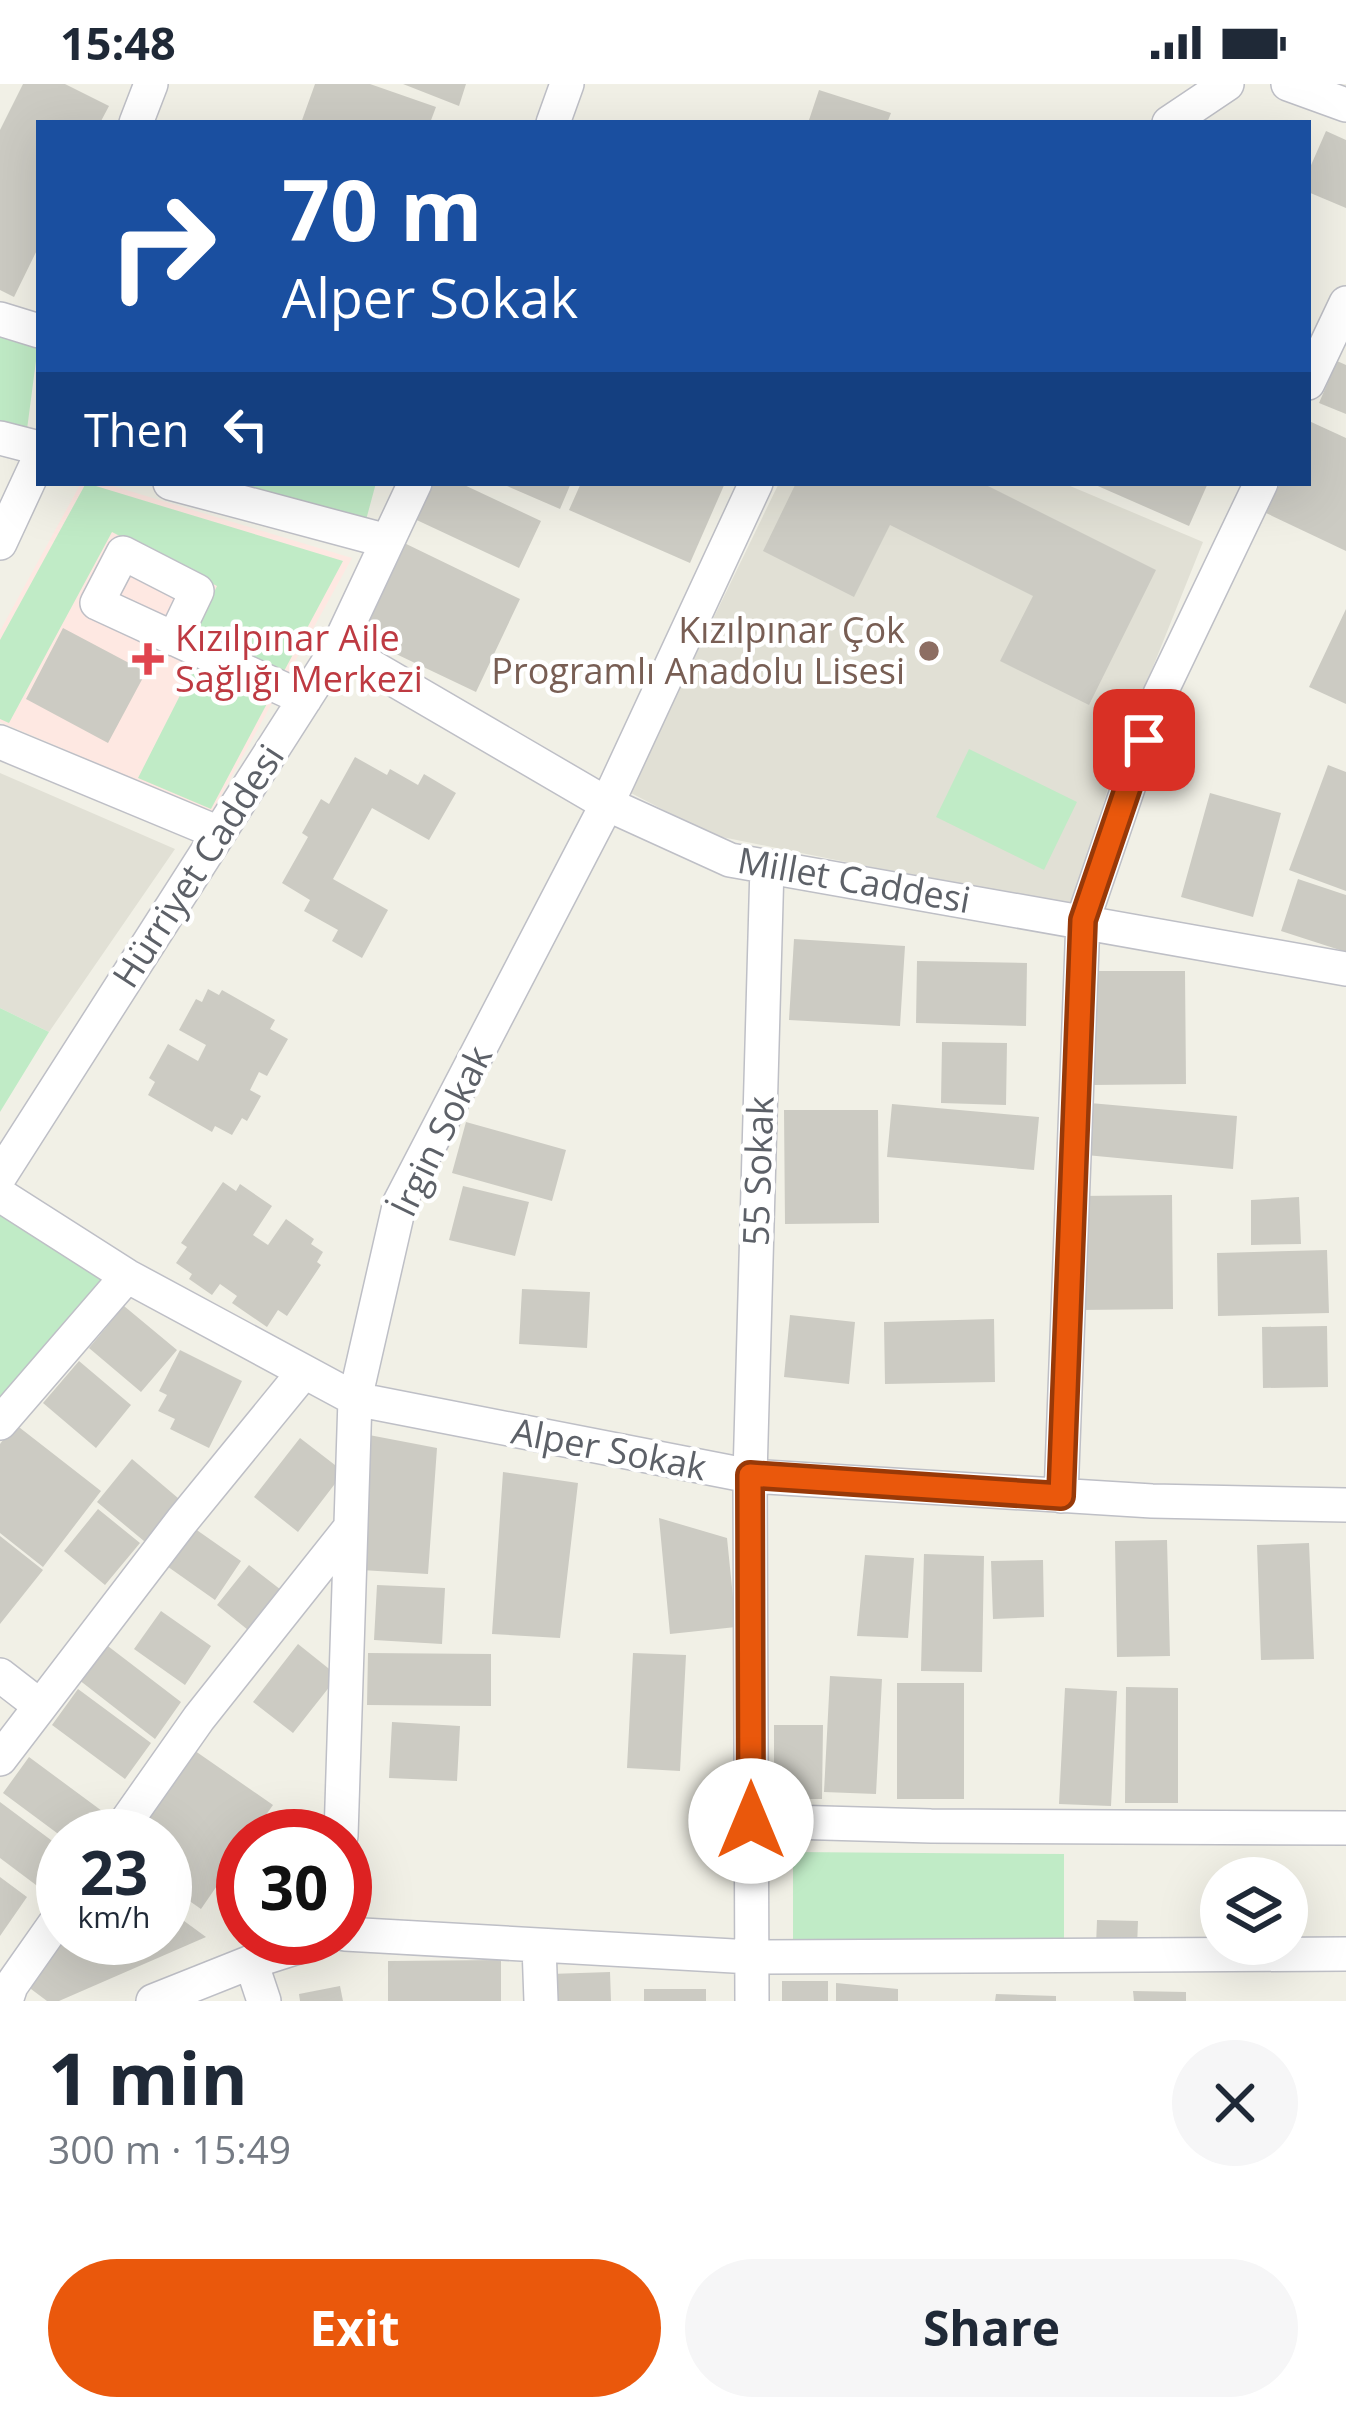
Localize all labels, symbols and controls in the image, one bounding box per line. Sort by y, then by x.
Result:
text: 15:48 [60,12,176,73]
text: 70 m [282,151,482,266]
icon: right [84,168,240,324]
text: Alper Sokak [282,260,578,334]
icon: left [213,396,279,462]
text: Then [84,399,189,460]
place label: Kızılpınar Çok Programlı Anadolu Lisesi [491,605,905,695]
place label: Kızılpınar Aile Sağlığı Merkezi [175,613,423,703]
marker: Kızılpınar Çok Programlı Anadolu Lisesi [916,638,942,664]
marker: Kızılpınar Aile Sağlığı Merkezi [132,643,164,675]
pin [1093,689,1195,791]
icon: arrive [1111,707,1177,773]
street label: Hürriyet Caddesi [101,735,295,997]
street label: Millet Caddesi [734,835,974,924]
street label: İrgin Sokak [378,1037,503,1224]
street label: 55 Sokak [730,1095,785,1247]
street label: Alper Sokak [508,1406,711,1491]
position arrow [688,1758,814,1884]
speed limit sign: 30 [216,1809,372,1965]
text: 23 [80,1831,148,1913]
map controls [1200,1857,1308,1965]
button: layers [1200,1857,1308,1965]
text: km/h [78,1896,150,1937]
text: 1 min [48,2028,248,2126]
button: close [1172,2040,1298,2166]
text: 300 m · 15:49 [48,2122,291,2175]
button: Exit [48,2259,661,2397]
button: Share [685,2259,1298,2397]

